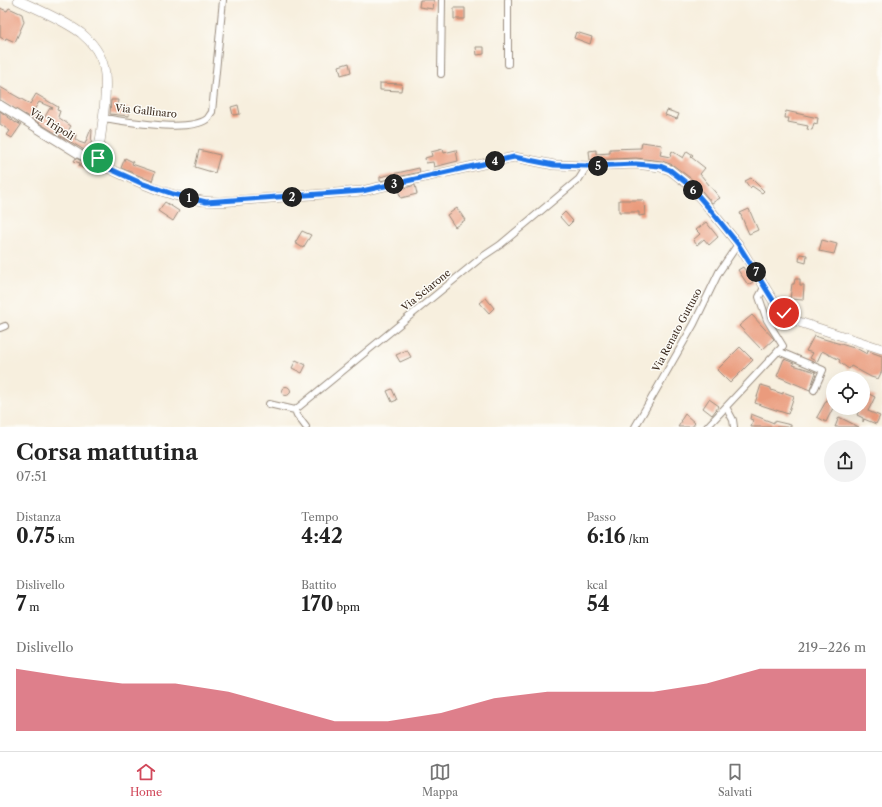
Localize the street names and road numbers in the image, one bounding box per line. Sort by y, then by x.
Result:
street label: Via Gallinaro [113,101,178,121]
street label: Via Tripoli [26,105,77,143]
street label: Via Sciarone [398,266,454,314]
street label: Via Renato Guttuso [649,286,705,375]

